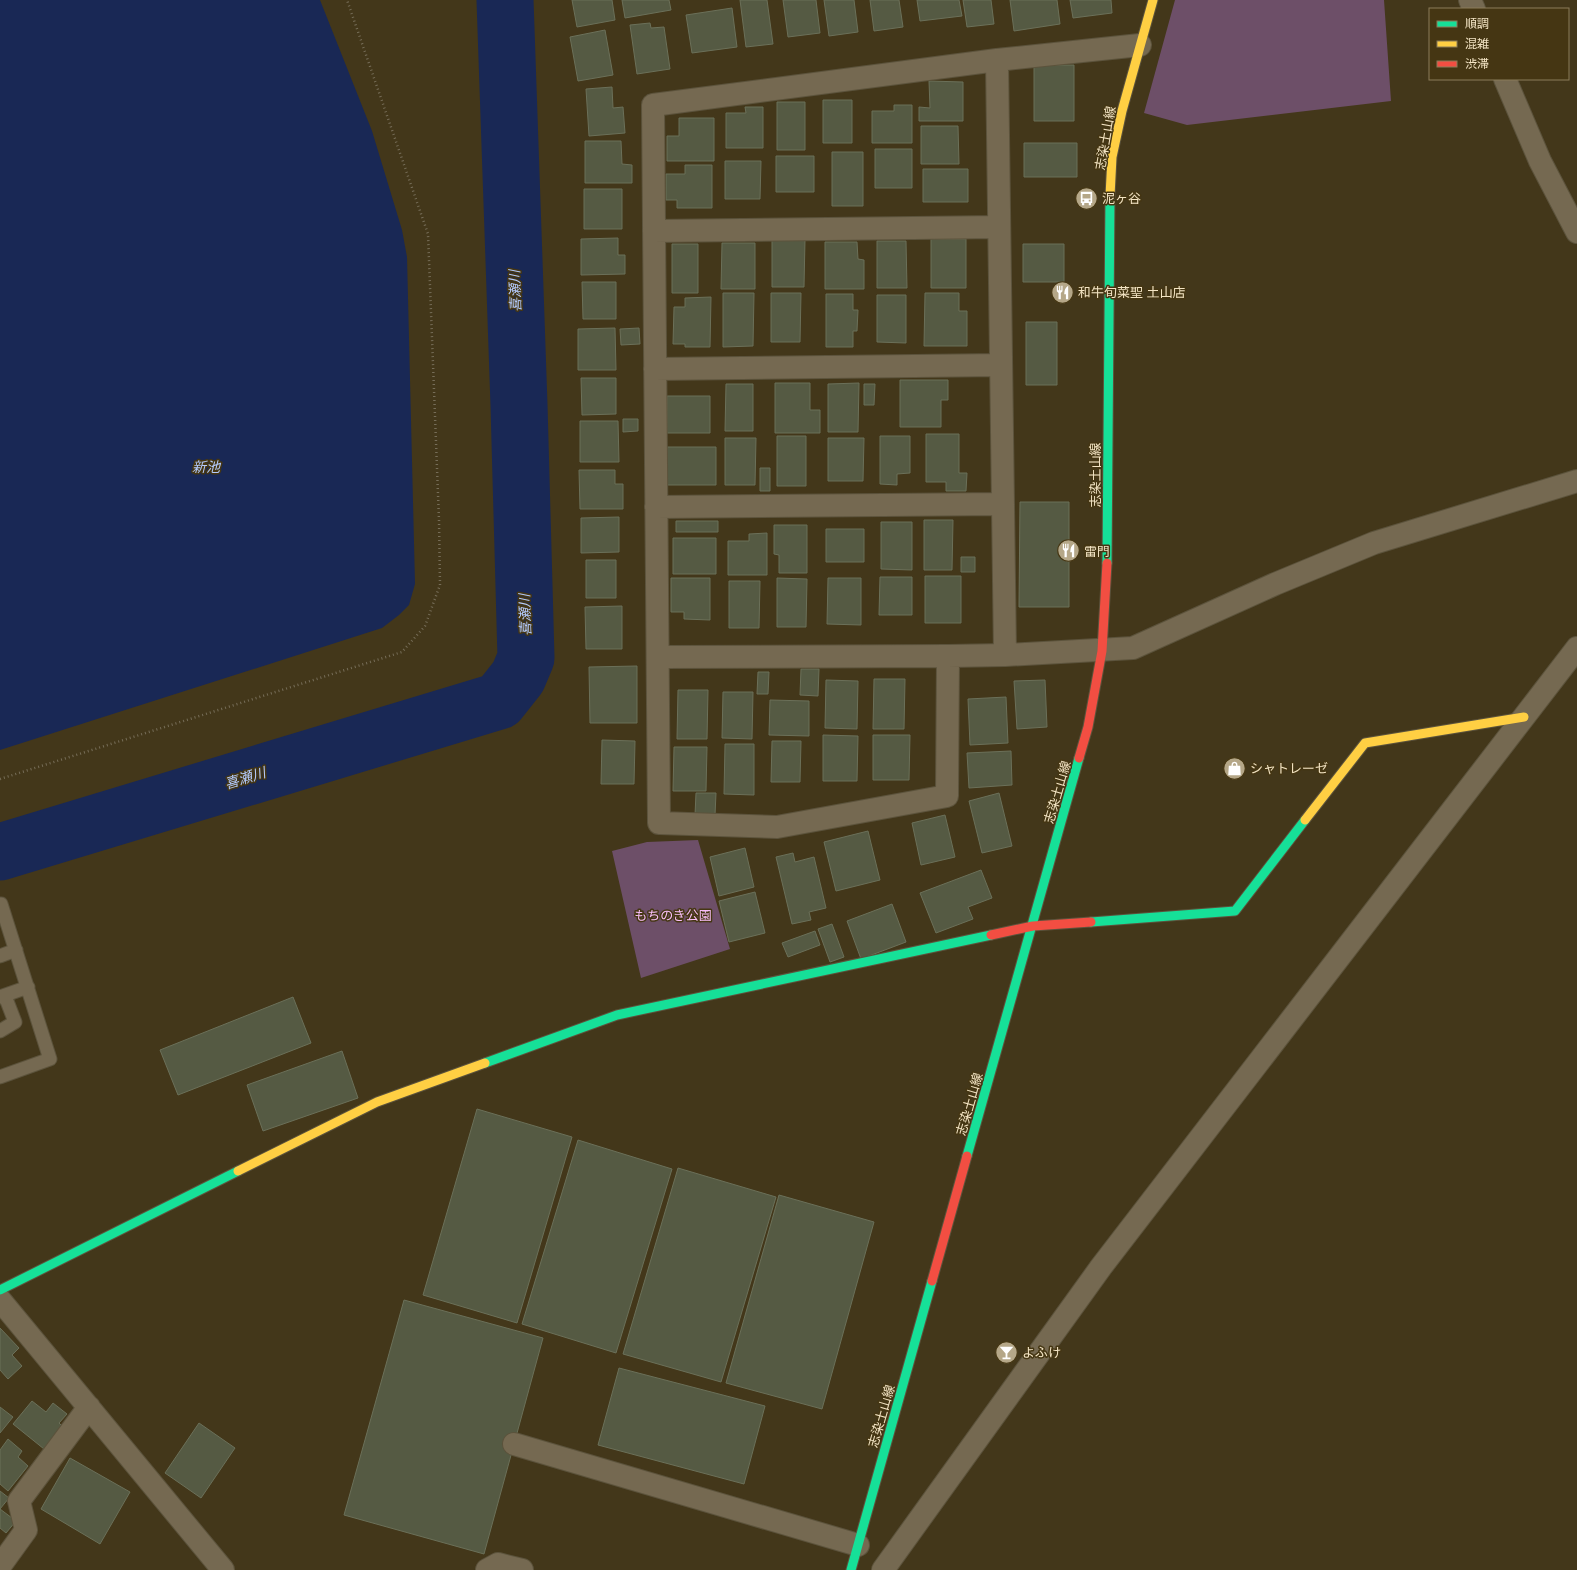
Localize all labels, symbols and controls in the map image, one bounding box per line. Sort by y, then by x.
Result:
legend [1429,8,1569,80]
text: 順調 [1465,16,1489,32]
text: 混雑 [1465,36,1489,52]
text: 渋滞 [1465,56,1489,72]
street label: 志染土山線 [1091,105,1120,172]
bus stop icon: 泥ヶ谷 [1073,185,1099,211]
place label: 泥ヶ谷 [1102,190,1141,207]
water label: 喜瀬川 [505,268,525,312]
restaurant icon: 和牛旬菜聖 土山店 [1050,279,1076,305]
place label: 和牛旬菜聖 土山店 [1078,284,1185,301]
street label: 志染土山線 [1087,442,1104,508]
water label: 新池 [192,458,222,476]
restaurant icon: 雷門 [1056,538,1082,564]
place label: 雷門 [1084,543,1110,560]
water label: 喜瀬川 [515,592,535,636]
shop icon: シャトレーゼ [1222,755,1248,781]
street label: 志染土山線 [1040,759,1075,826]
place label: シャトレーゼ [1250,760,1328,777]
water label: 喜瀬川 [222,763,270,793]
park label: もちのき公園 [634,907,712,924]
street label: 志染土山線 [952,1071,987,1138]
bar icon: よふけ [994,1339,1020,1365]
place label: よふけ [1022,1344,1061,1361]
street label: 志染土山線 [864,1383,899,1450]

